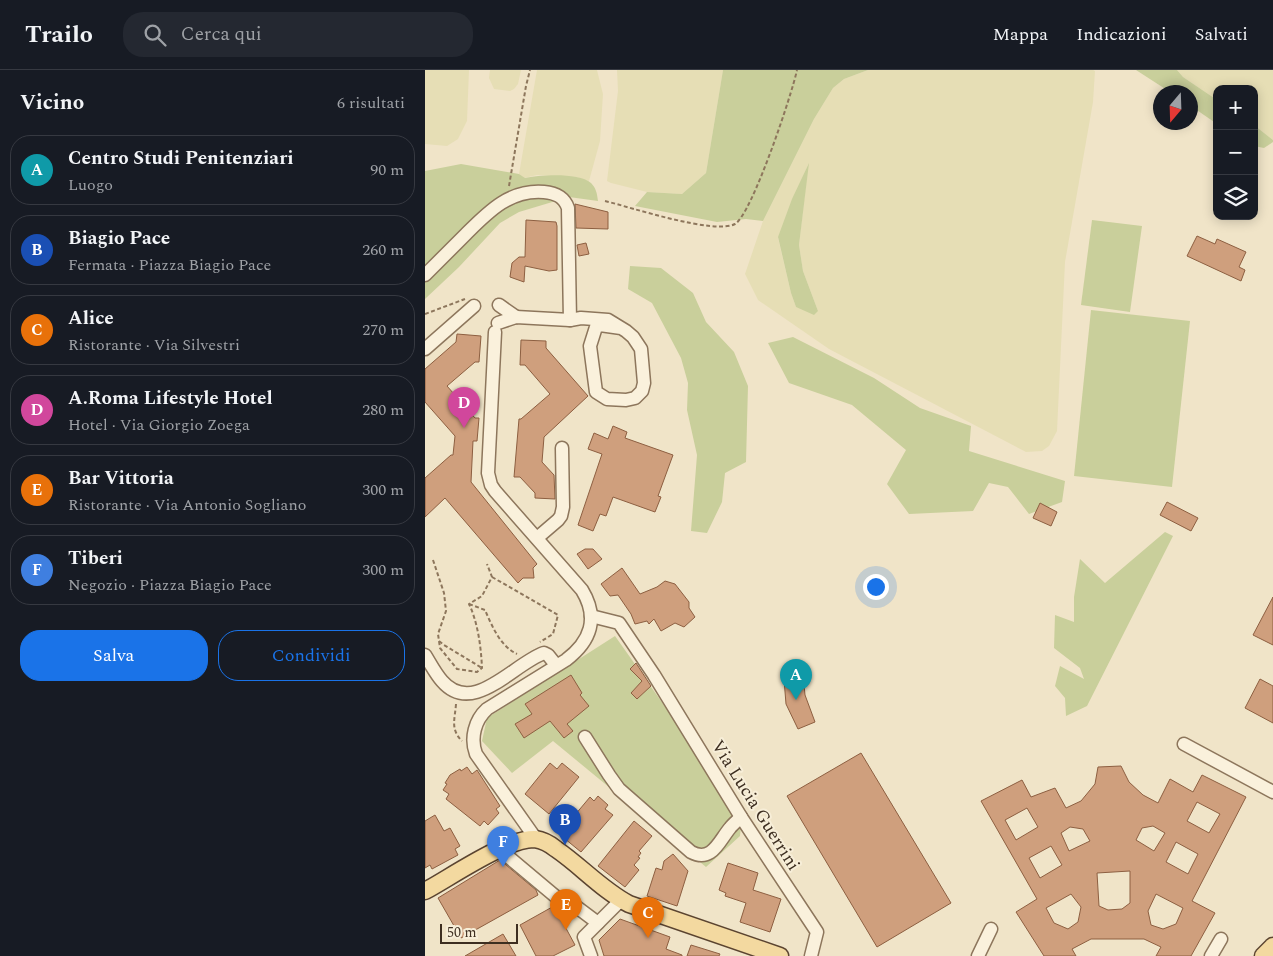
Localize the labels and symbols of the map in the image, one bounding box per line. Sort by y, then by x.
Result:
north arrow [1153,85,1198,130]
pin: D [448,387,480,428]
your location [863,574,889,600]
pin: A [780,659,812,700]
street label: Via Lucia Guerrini [704,735,807,876]
pin: B [549,804,581,845]
pin: F [487,826,519,867]
pin: E [550,889,582,930]
pin: C [632,897,664,938]
scale bar [440,921,517,944]

